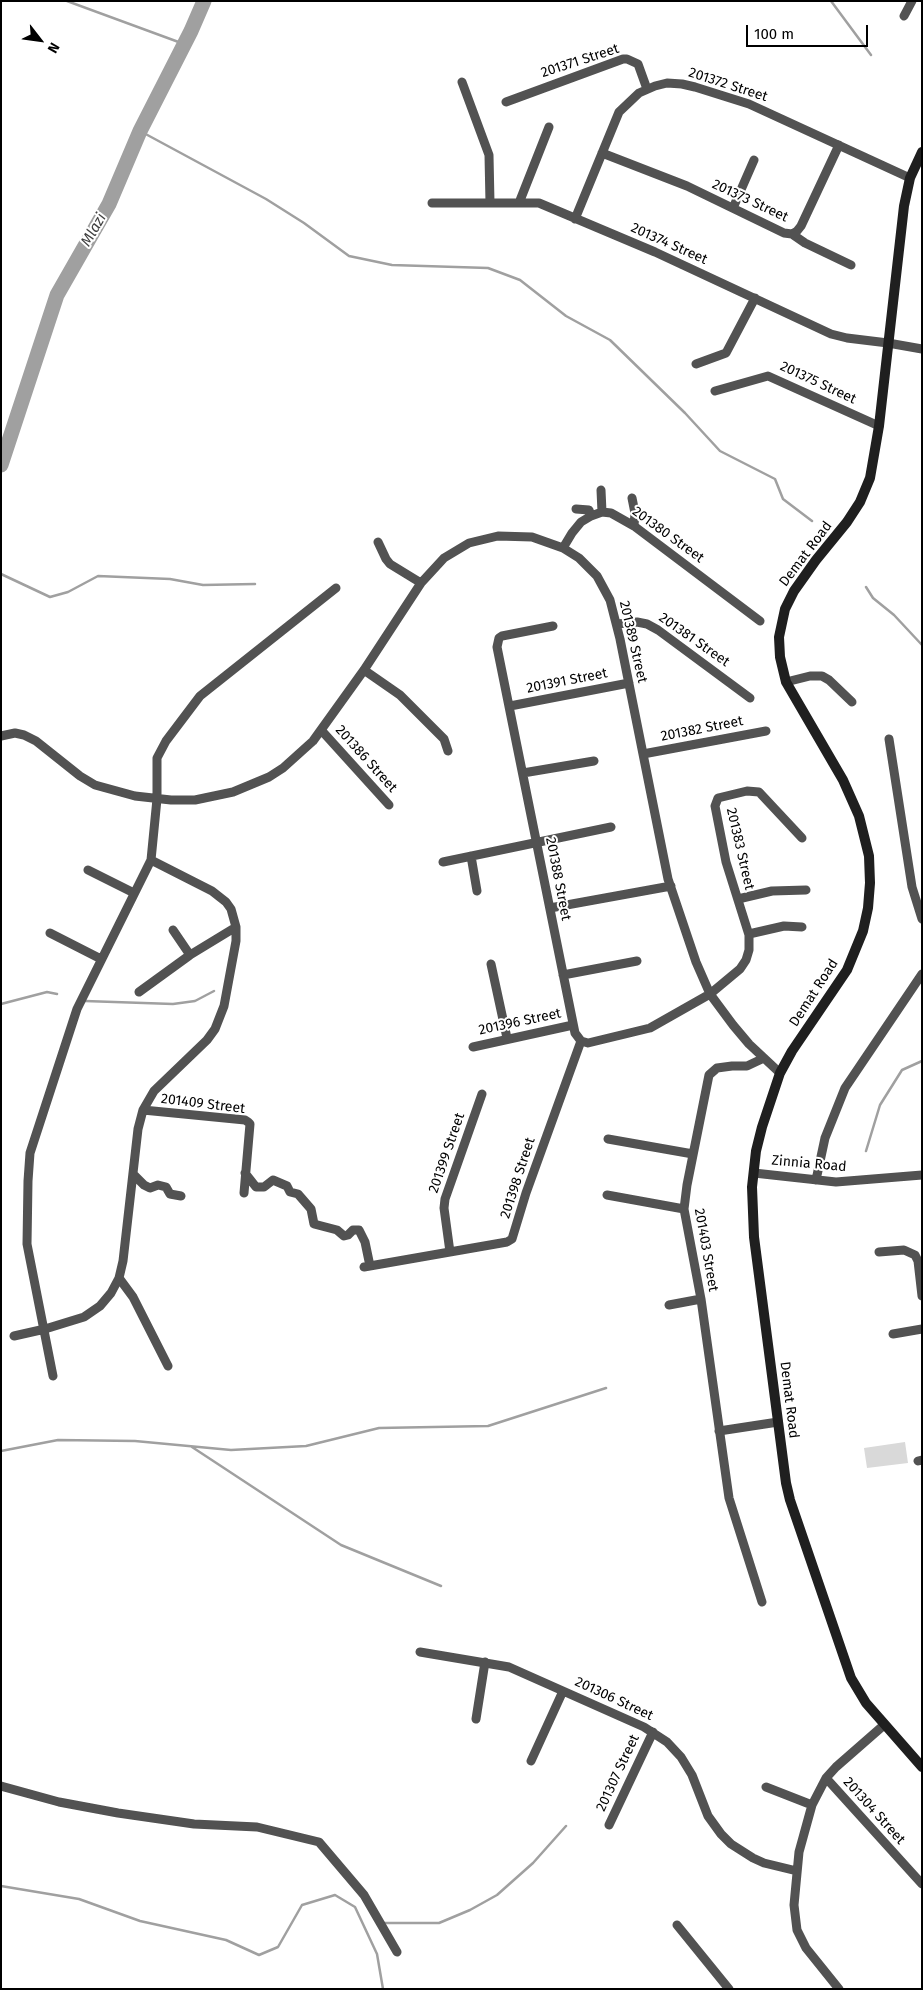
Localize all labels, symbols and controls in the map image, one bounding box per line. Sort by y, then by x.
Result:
north arrow [15,15,65,65]
scale bar [748,15,870,47]
text: 100 m [754,25,794,43]
text: N [44,39,63,56]
street label: 201371 Street [539,40,621,82]
street label: 201372 Street [686,64,770,106]
street label: 201373 Street [709,176,791,226]
water label: Mlazi [77,210,111,250]
street label: 201374 Street [628,220,710,268]
street label: 201375 Street [777,358,859,408]
street label: 201380 Street [629,503,707,567]
street label: Demat Road [776,518,836,590]
street label: 201389 Street [615,599,651,685]
street label: 201381 Street [655,609,733,671]
street label: 201391 Street [525,665,609,697]
street label: 201382 Street [659,713,745,745]
street label: 201386 Street [332,722,400,796]
street label: 201383 Street [722,806,758,892]
street label: 201388 Street [542,836,574,922]
street label: Demat Road [786,956,842,1030]
street label: 201396 Street [477,1005,563,1039]
street label: 201409 Street [160,1091,246,1117]
street label: 201399 Street [425,1111,469,1195]
street label: 201398 Street [497,1135,539,1221]
street label: Zinnia Road [771,1152,847,1176]
street label: 201403 Street [690,1207,722,1293]
street label: Demat Road [776,1361,802,1439]
street label: 201306 Street [572,1674,656,1724]
street label: 201307 Street [593,1732,643,1814]
street label: 201304 Street [840,1774,908,1848]

